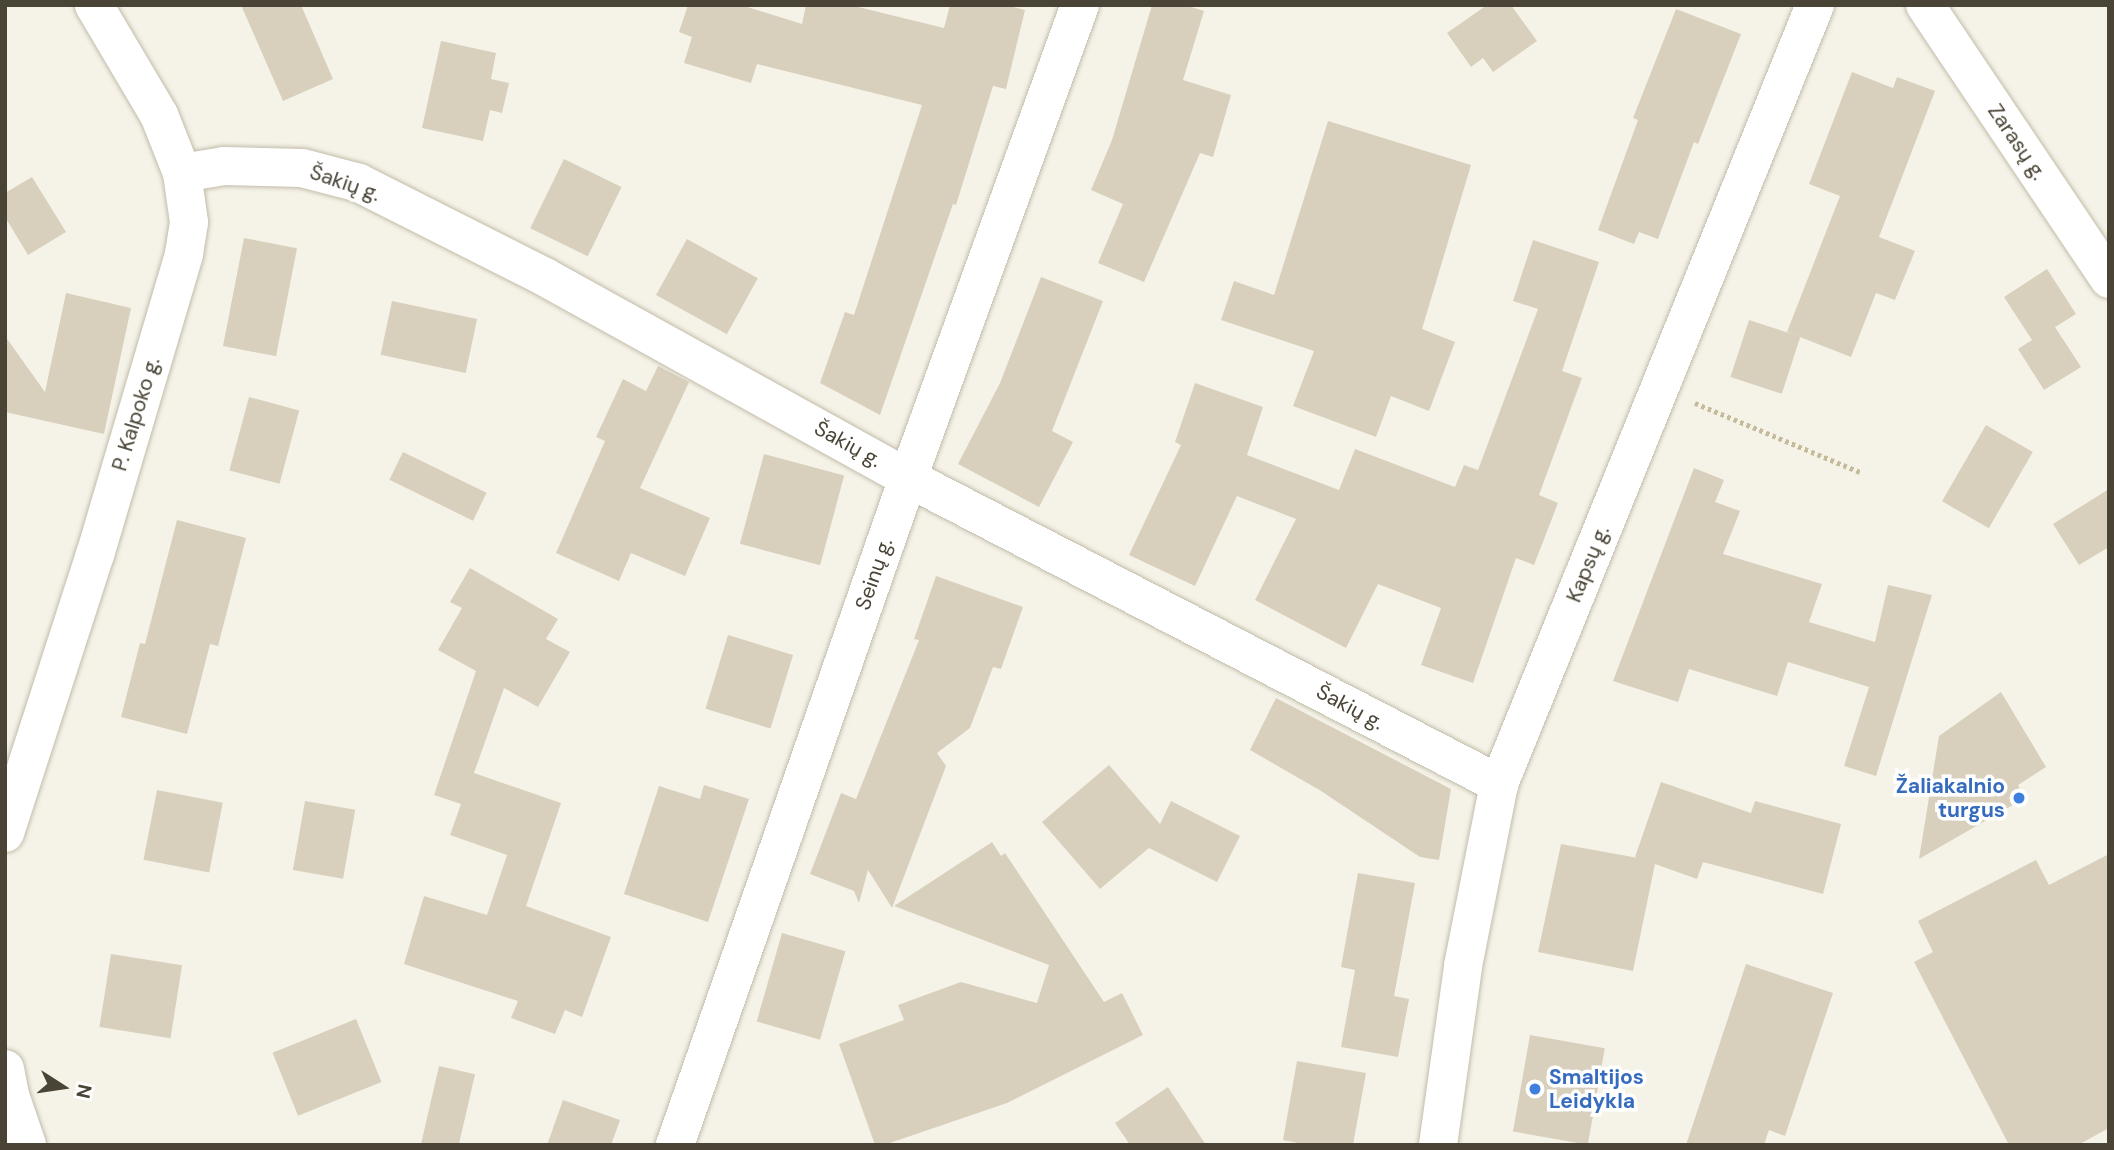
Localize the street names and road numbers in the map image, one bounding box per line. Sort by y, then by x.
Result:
street label: Zarasų g. [1983,99,2051,185]
street label: Šakių g. [307,159,383,207]
street label: P. Kalpoko g. [107,354,165,474]
street label: Šakių g. [810,415,886,473]
street label: Kapsų g. [1561,522,1615,606]
street label: Seinų g. [850,535,898,613]
street label: Šakių g. [1312,679,1388,735]

